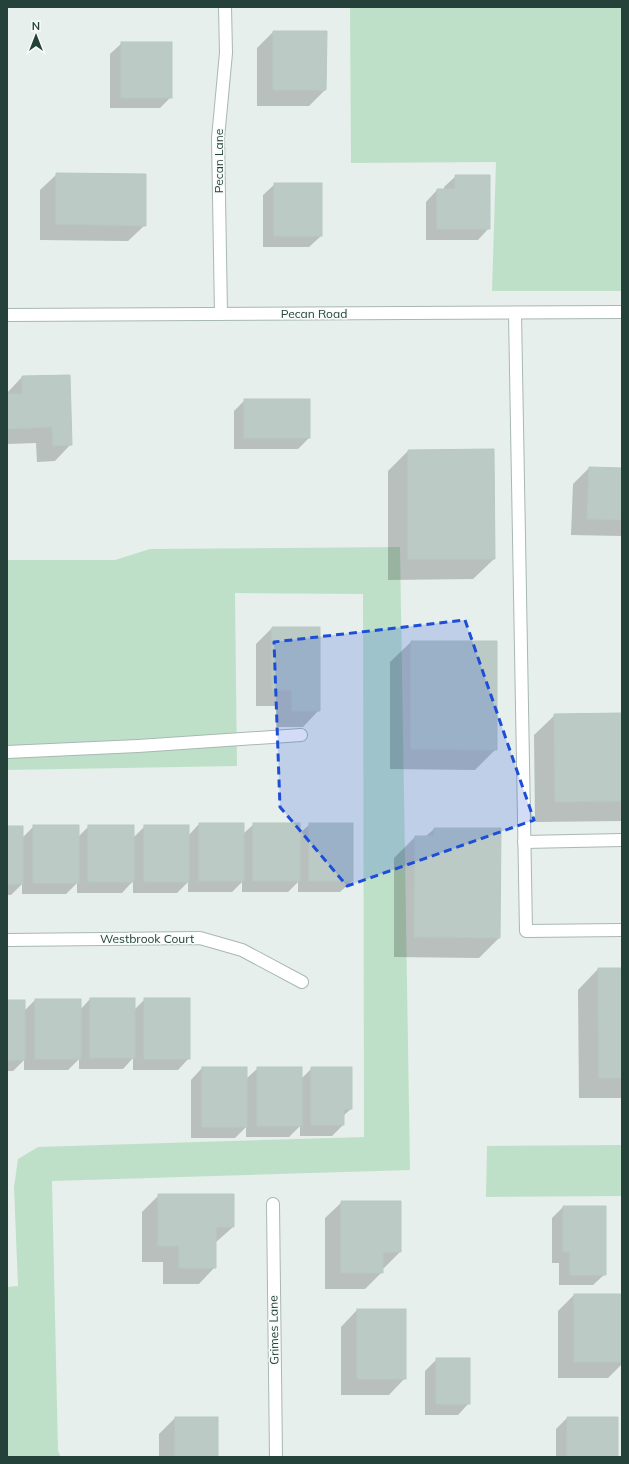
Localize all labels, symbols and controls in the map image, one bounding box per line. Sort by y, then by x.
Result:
north arrow [16,16,56,56]
text: N [32,19,40,33]
street label: Pecan Lane [211,129,226,193]
street label: Pecan Road [281,306,347,321]
street label: Westbrook Court [100,931,194,946]
street label: Grimes Lane [265,1295,282,1365]

